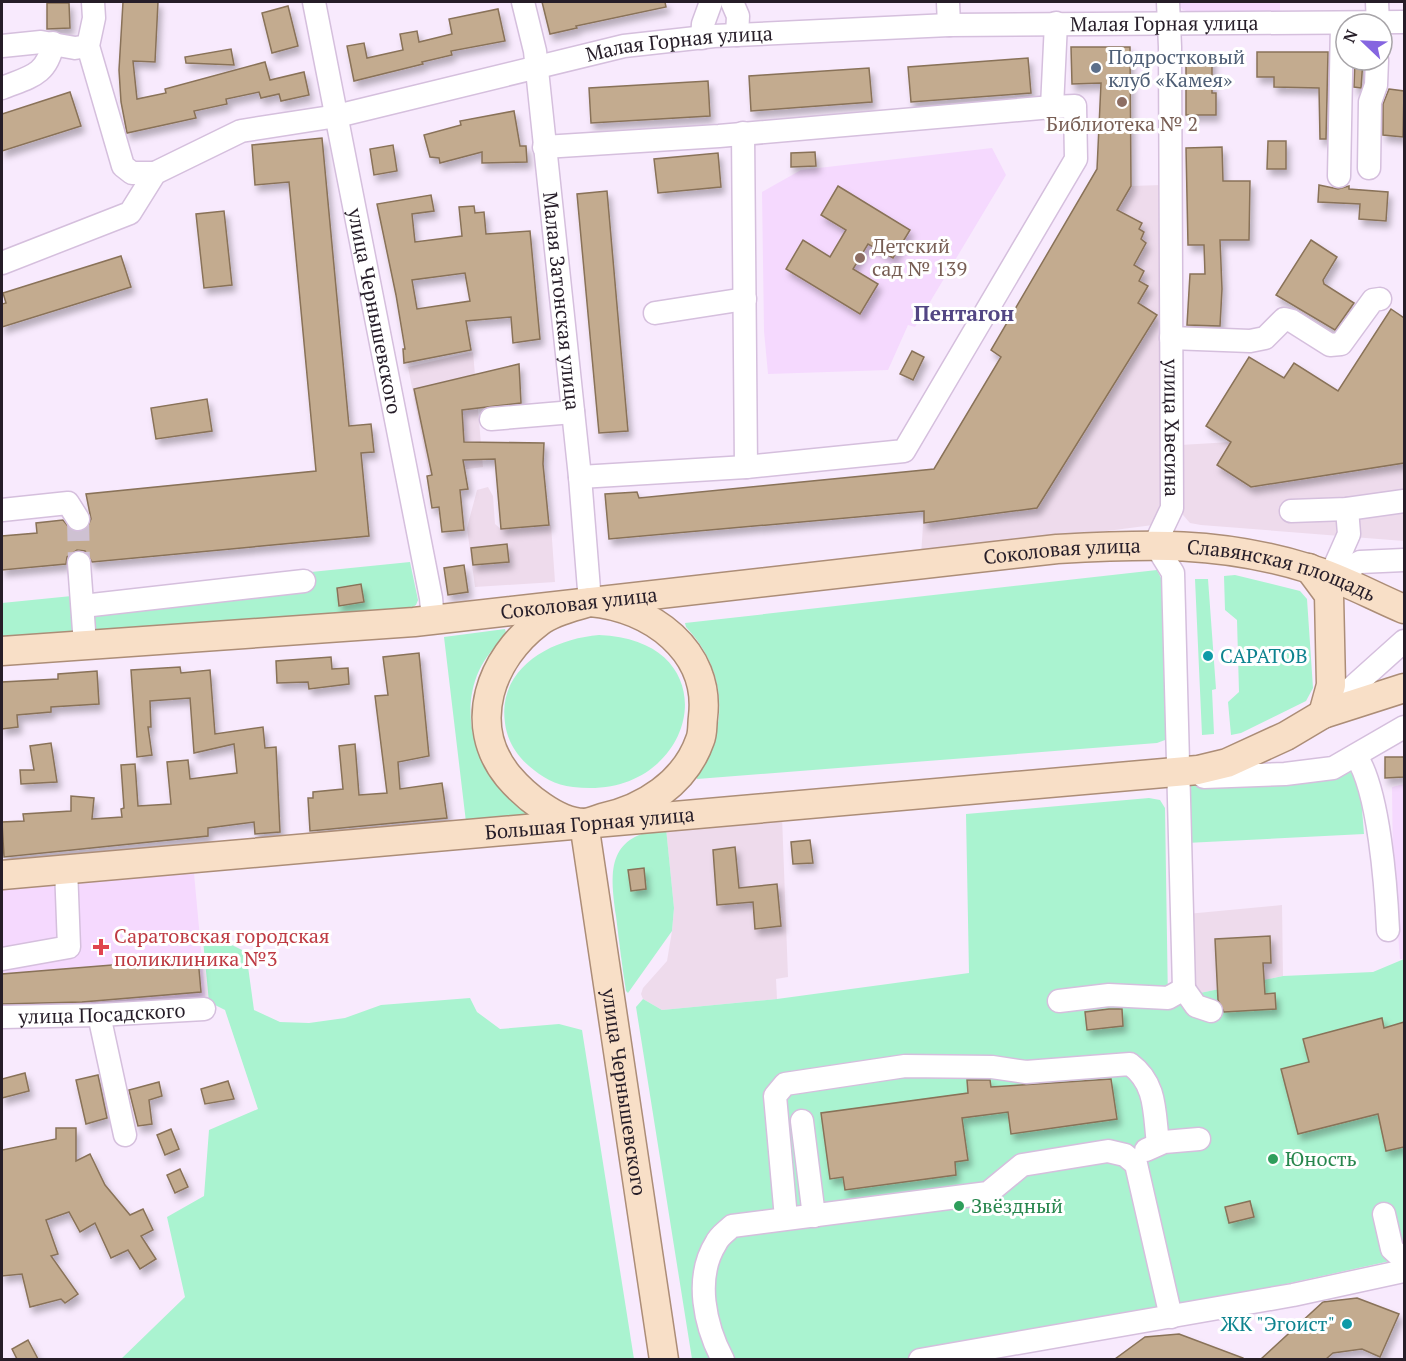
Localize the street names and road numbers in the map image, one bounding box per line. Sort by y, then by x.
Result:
street label: Малая Горная улица [1070,9,1259,37]
street label: Малая Горная улица [583,19,773,68]
street label: Малая Затонская улица [537,191,587,412]
street label: улица Чернышевского [342,205,409,416]
street label: улица Хвесина [1158,358,1186,497]
street label: Соколовая улица [982,532,1141,570]
street label: Славянская площадь [1186,533,1381,608]
street label: Соколовая улица [499,580,659,625]
street label: Большая Горная улица [484,800,696,846]
street label: улица Чернышевского [596,985,653,1197]
street label: улица Посадского [17,996,186,1030]

